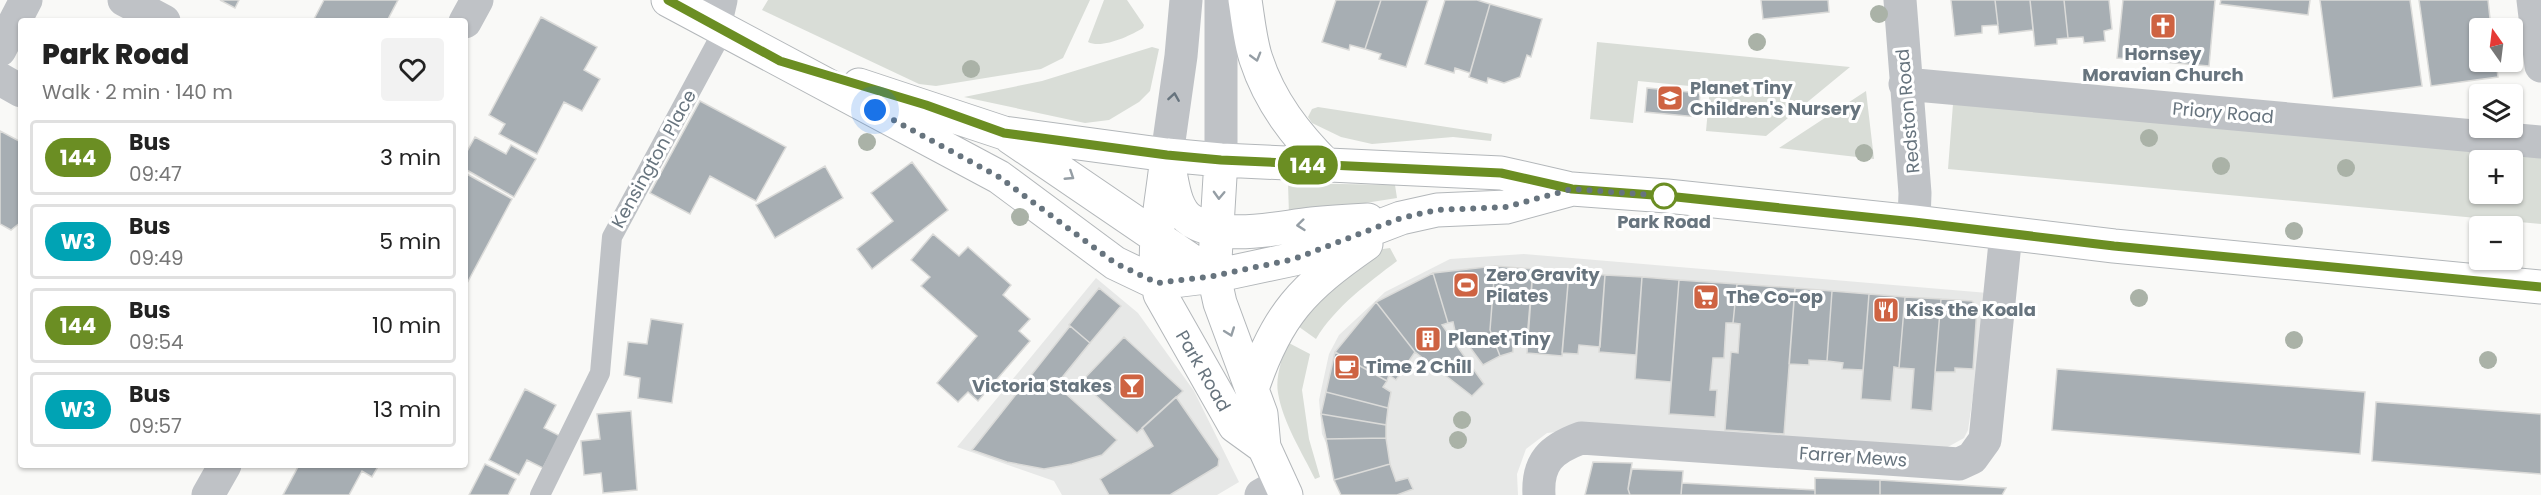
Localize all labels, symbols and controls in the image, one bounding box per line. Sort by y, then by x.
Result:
church icon: Hornsey Moravian Church [2148,11,2178,41]
north arrow [2469,18,2523,72]
map controls [2469,18,2523,270]
text: Park Road [42,35,189,74]
button: heart [381,38,444,101]
place label: Hornsey Moravian Church [2082,41,2244,87]
street label: Redston Road [1890,48,1925,174]
one-way arrow [1249,51,1261,62]
place label: Planet Tiny Children's Nursery [1690,75,1862,121]
text: Walk · 2 min · 140 m [42,78,233,106]
school or university icon: Planet Tiny Children's Nursery [1655,83,1685,113]
button: layers [2469,84,2523,138]
street label: Kensington Place [605,85,702,232]
one-way arrow [1168,92,1180,102]
your location [860,95,890,125]
street label: Priory Road [2171,96,2275,129]
text: Bus [129,127,171,158]
text: 3 min [380,142,441,173]
text: 144 [60,143,96,172]
line badge: 144 [1274,146,1342,184]
button: + [2469,150,2523,204]
text: 144 [1290,151,1326,180]
text: 09:47 [129,160,182,188]
one-way arrow [1064,169,1074,181]
marker: Park Road [1651,183,1677,209]
one-way arrow [1213,190,1226,199]
place label: Park Road [1617,209,1711,234]
text: Bus [129,211,171,242]
button: − [2469,216,2523,270]
one-way arrow [1296,218,1306,231]
text: 5 min [379,226,441,257]
text: W3 [61,227,95,256]
text: 09:49 [129,244,184,272]
place label: Zero Gravity Pilates [1486,262,1600,308]
sports icon: Zero Gravity Pilates [1451,270,1481,300]
supermarket icon: The Co-op [1691,282,1721,312]
place label: The Co-op [1726,284,1823,309]
text: Bus [129,295,171,326]
restaurant icon: Kiss the Koala [1871,295,1901,325]
place label: Kiss the Koala [1906,297,2036,322]
text: 10 min [372,310,441,341]
text: 144 [60,311,96,340]
building icon: Planet Tiny [1413,324,1443,354]
street label: Park Road [1170,325,1237,416]
one-way arrow [1222,326,1235,337]
place label: Planet Tiny [1448,326,1551,351]
text: 09:54 [129,328,184,356]
cafe icon: Time 2 Chill [1332,352,1362,382]
place label: Time 2 Chill [1366,354,1472,379]
bar icon: Victoria Stakes [1117,371,1147,401]
place label: Victoria Stakes [972,373,1112,398]
text: Bus [129,379,171,410]
text: 13 min [373,394,441,425]
text: W3 [61,395,95,424]
text: 09:57 [129,412,182,440]
street label: Farrer Mews [1798,440,1908,473]

